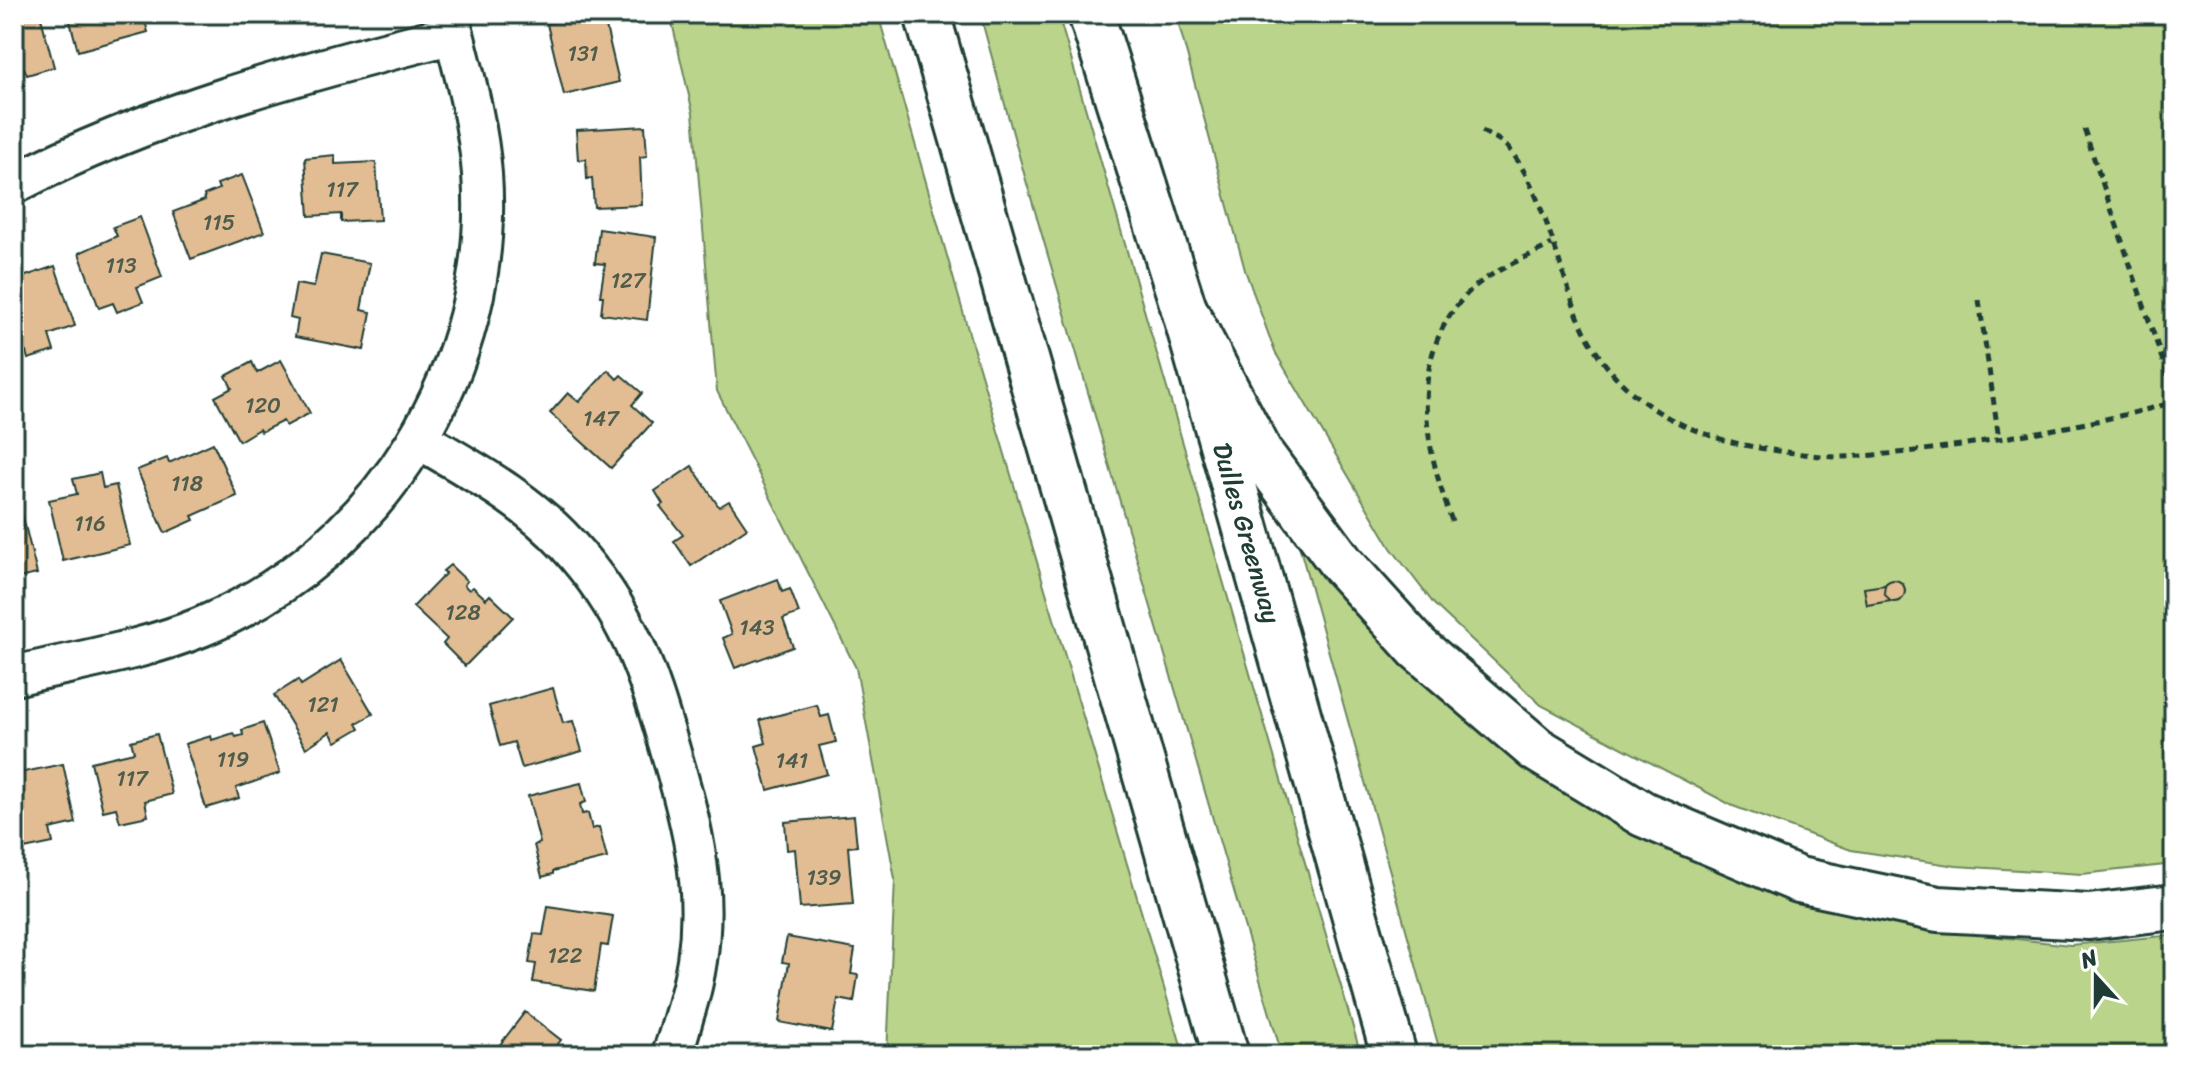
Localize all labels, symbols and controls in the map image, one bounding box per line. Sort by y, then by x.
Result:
house number: 131 [568,34,598,73]
house number: 117 [326,170,359,209]
house number: 115 [203,203,235,242]
house number: 113 [106,246,136,285]
house number: 127 [611,261,647,300]
house number: 120 [245,386,281,425]
house number: 147 [583,399,620,438]
street label: Dulles Greenway [1199,437,1295,629]
house number: 118 [171,464,203,503]
house number: 116 [74,504,106,543]
house number: 128 [445,593,481,632]
house number: 143 [739,608,775,647]
house number: 121 [307,685,339,724]
house number: 119 [217,740,249,779]
house number: 141 [776,741,808,780]
house number: 117 [116,759,149,798]
house number: 139 [806,858,842,897]
house number: 122 [548,936,583,975]
north arrow [2056,937,2136,1017]
text: N [2074,938,2104,980]

